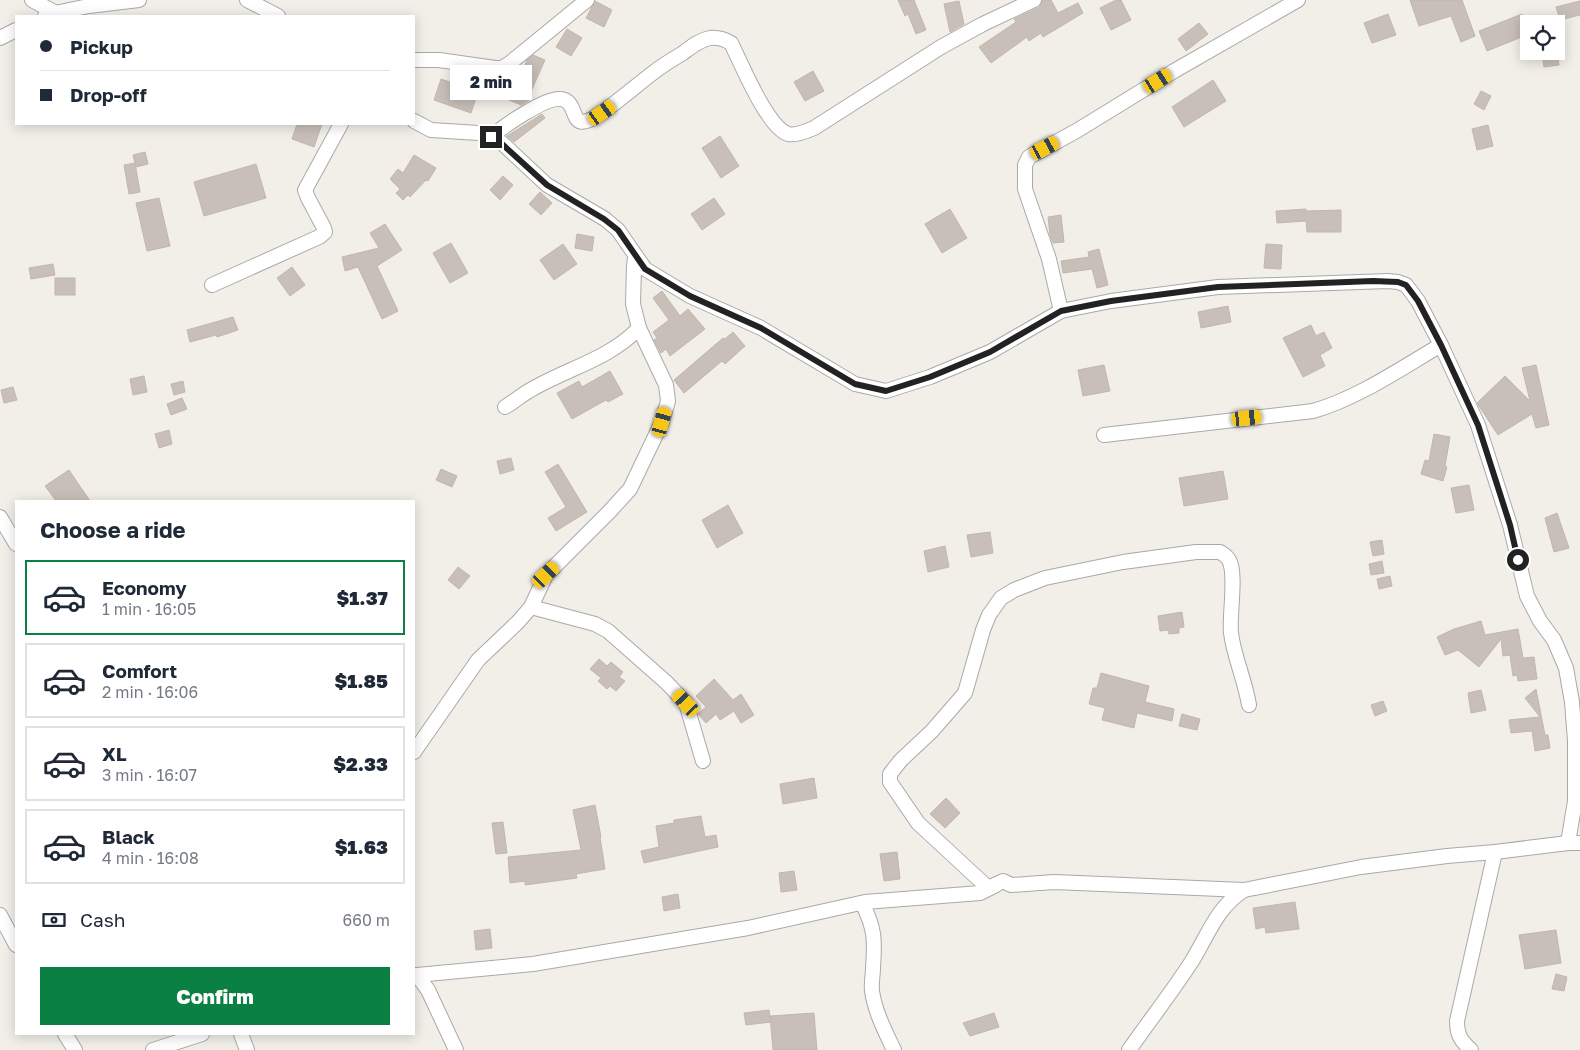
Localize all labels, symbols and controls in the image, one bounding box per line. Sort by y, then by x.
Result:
map controls [1520,15,1565,60]
button: locate [1520,15,1565,60]
text: Pickup [70,35,133,58]
callout: 2 min [450,64,532,100]
car [1141,67,1174,95]
text: 2 min [470,72,512,92]
text: Drop-off [70,83,147,106]
car [585,98,618,128]
route end [480,126,502,148]
car [1028,134,1061,162]
car [650,406,673,438]
car [1231,409,1262,427]
text: Choose a ride [40,516,186,543]
route start [1507,549,1529,571]
car [529,559,562,591]
icon: car [42,575,87,620]
text: Economy [102,576,187,599]
text: $1.37 [337,586,388,609]
text: 1 min · 16:05 [102,599,196,619]
icon: car [42,658,87,703]
text: Comfort [102,659,177,682]
text: $1.85 [335,669,388,692]
text: 2 min · 16:06 [102,682,198,702]
car [670,687,701,719]
icon: car [42,741,87,786]
text: XL [102,742,127,765]
text: $2.33 [333,752,388,775]
text: 3 min · 16:07 [102,765,197,785]
icon: car [42,824,87,869]
text: Black [102,825,155,848]
text: $1.63 [335,835,388,858]
text: 4 min · 16:08 [102,848,199,868]
icon: cash [40,906,68,934]
text: Cash [80,908,125,931]
text: 660 m [343,910,390,930]
button: Confirm [40,967,390,1025]

